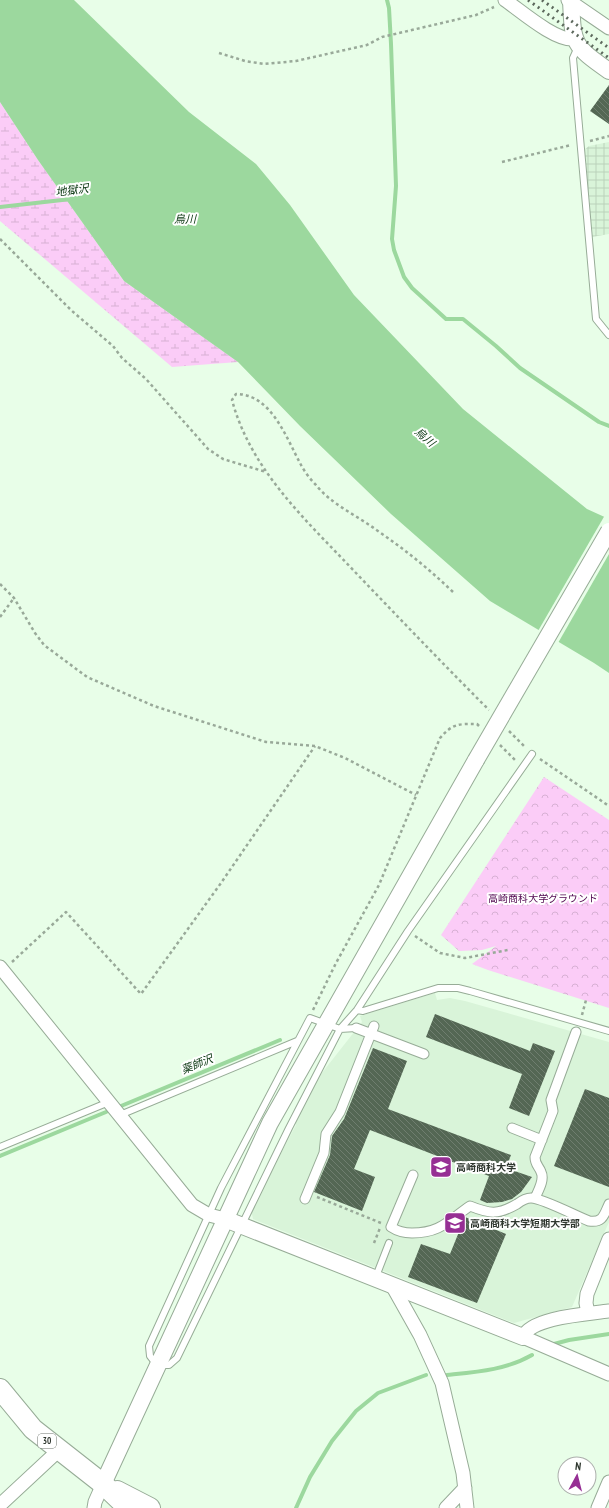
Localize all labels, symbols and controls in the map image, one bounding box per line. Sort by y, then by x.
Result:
water label: 地獄沢 [55,181,91,199]
water label: 烏川 [174,212,197,226]
water label: 烏川 [412,425,439,450]
park label: 高崎商科大学グラウンド [488,892,598,905]
water label: 薬師沢 [179,1051,217,1077]
school or university icon: 高崎商科大学 [428,1154,454,1180]
place label: 高崎商科大学 [456,1161,516,1174]
school or university icon: 高崎商科大学短期大学部 [442,1210,468,1236]
place label: 高崎商科大学短期大学部 [470,1217,580,1230]
road number: 30 [38,1434,56,1448]
north arrow [557,1456,597,1496]
text: N [574,1459,582,1473]

